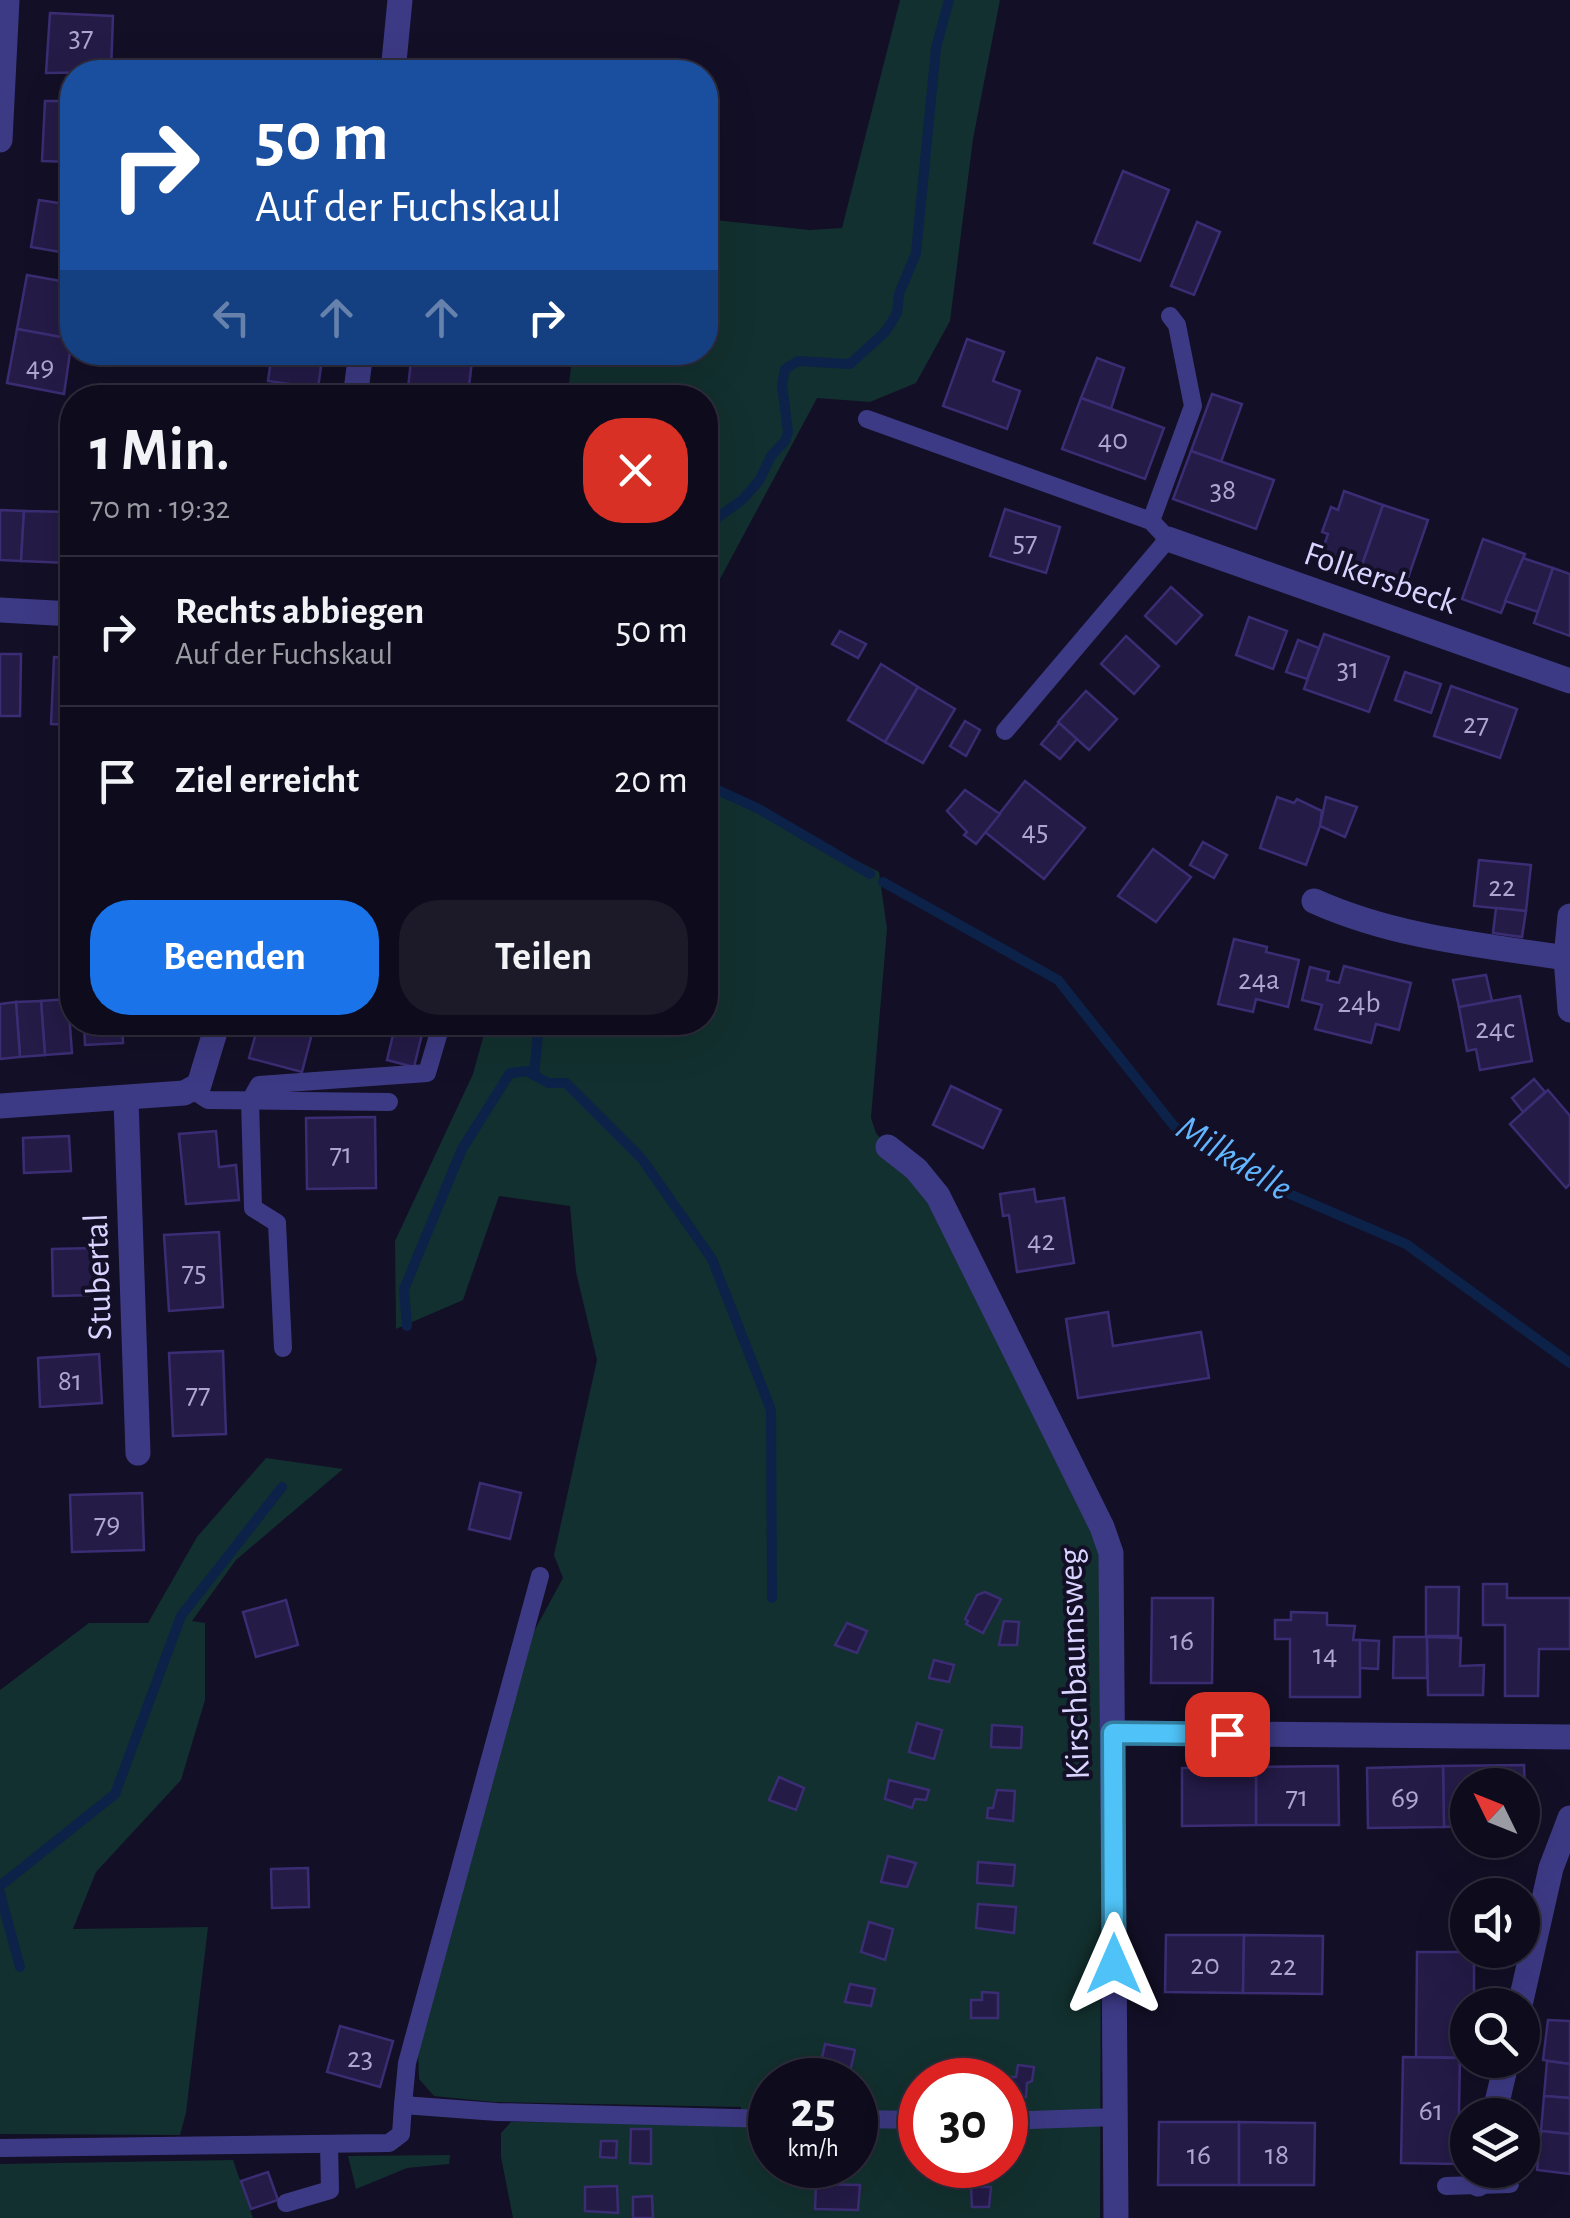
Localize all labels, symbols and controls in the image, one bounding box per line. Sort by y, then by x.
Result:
house number: 37 [69,22,93,52]
icon: right [90,100,220,230]
text: 50 m [255,103,389,173]
text: Auf der Fuchskaul [255,185,562,230]
icon: left [204,290,259,345]
icon: ahead [309,290,364,345]
icon: ahead [414,290,469,345]
icon: right [519,290,574,345]
house number: 49 [26,352,54,382]
button: close [583,418,688,523]
text: 1 Min. [90,421,230,481]
house number: 40 [1098,425,1128,455]
house number: 38 [1210,475,1236,505]
text: 70 m · 19:32 [90,492,230,524]
house number: 57 [1012,527,1038,557]
street label: Folkersbeck [1300,536,1461,621]
text: Rechts abbiegen [175,593,424,631]
icon: right [90,604,145,659]
text: 50 m [615,612,688,650]
text: Auf der Fuchskaul [175,638,393,670]
house number: 31 [1337,654,1359,684]
house number: 27 [1463,709,1489,739]
icon: arrive [90,754,145,809]
text: Ziel erreicht [175,762,359,800]
text: 20 m [614,762,688,800]
house number: 45 [1022,816,1048,846]
house number: 22 [1488,872,1516,902]
button: Beenden [90,900,379,1015]
button: Teilen [399,900,688,1015]
house number: 24a [1238,965,1280,995]
house number: 24b [1337,988,1381,1018]
house number: 24c [1475,1014,1515,1044]
water label: Milkdelle [1170,1109,1298,1209]
house number: 71 [330,1139,352,1169]
street label: Stubertal [79,1213,118,1341]
house number: 42 [1027,1226,1055,1256]
house number: 75 [181,1257,207,1287]
house number: 81 [58,1366,82,1396]
house number: 77 [185,1379,211,1409]
house number: 79 [94,1509,120,1539]
street label: Kirschbaumsweg [1053,1547,1096,1781]
house number: 16 [1170,1626,1194,1656]
house number: 14 [1313,1640,1337,1670]
pin [1185,1692,1270,1777]
icon: arrive [1200,1707,1255,1762]
north arrow [1450,1768,1540,1858]
map controls [1450,1768,1540,2188]
house number: 71 [1286,1782,1308,1812]
house number: 69 [1391,1783,1419,1813]
button: sound [1450,1878,1540,1968]
position arrow [1062,1912,1166,2016]
house number: 20 [1190,1950,1220,1980]
house number: 22 [1269,1951,1297,1981]
button: search [1450,1988,1540,2078]
house number: 23 [347,2043,373,2073]
speed limit sign: 30 [898,2058,1028,2188]
text: 25 [790,2086,836,2136]
house number: 61 [1419,2096,1443,2126]
button: layers [1450,2098,1540,2188]
text: km/h [787,2136,839,2161]
house number: 16 [1187,2140,1211,2170]
house number: 18 [1265,2140,1289,2170]

